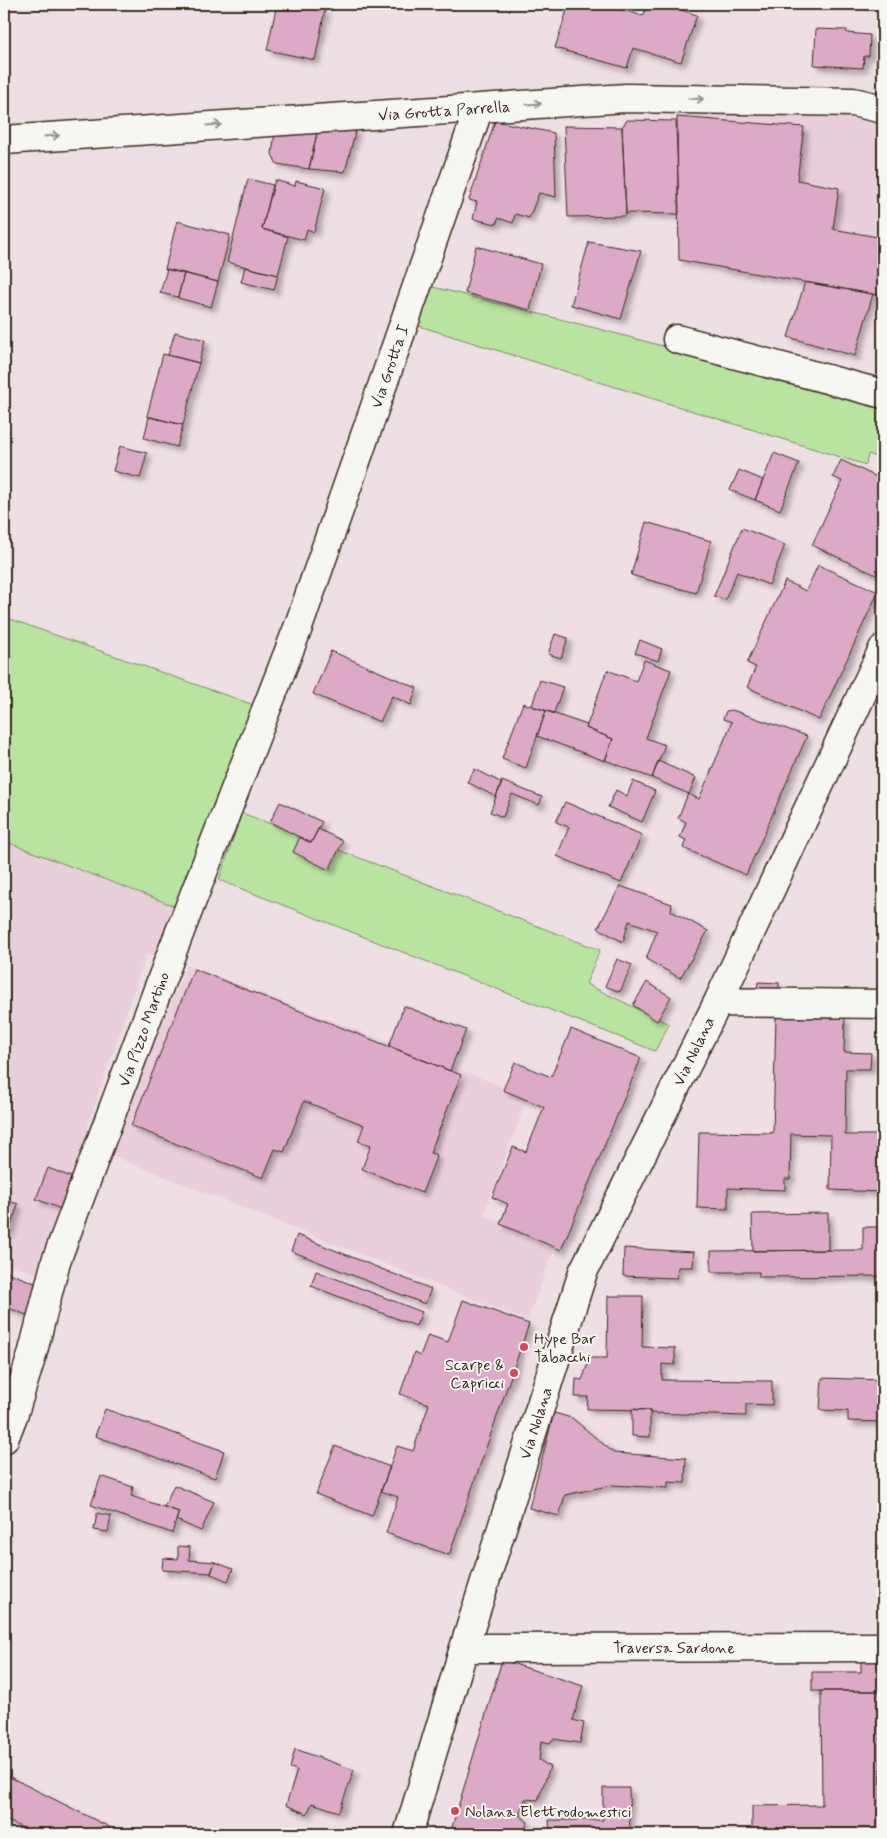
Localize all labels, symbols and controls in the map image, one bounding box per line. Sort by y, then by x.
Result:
one-way arrow [688,95,704,104]
street label: Via Grotta Parrella [377,96,511,127]
one-way arrow [526,100,542,109]
one-way arrow [206,121,222,130]
one-way arrow [44,131,60,141]
street label: Via Grotta I [366,322,415,411]
street label: Via Pizzo Martino [114,969,175,1090]
street label: Via Nolana [669,1013,720,1090]
place label: Hype Bar Tabacchi [534,1329,596,1368]
marker: Hype Bar Tabacchi [518,1341,530,1353]
place label: Scarpe & Capricci [445,1355,504,1394]
marker: Scarpe & Capricci [508,1367,520,1379]
street label: Via Nolana [515,1385,558,1462]
street label: Traversa Sardone [613,1638,736,1659]
place label: Nolana Elettrodomestici [465,1802,631,1823]
marker: Nolana Elettrodomestici [449,1805,461,1817]

